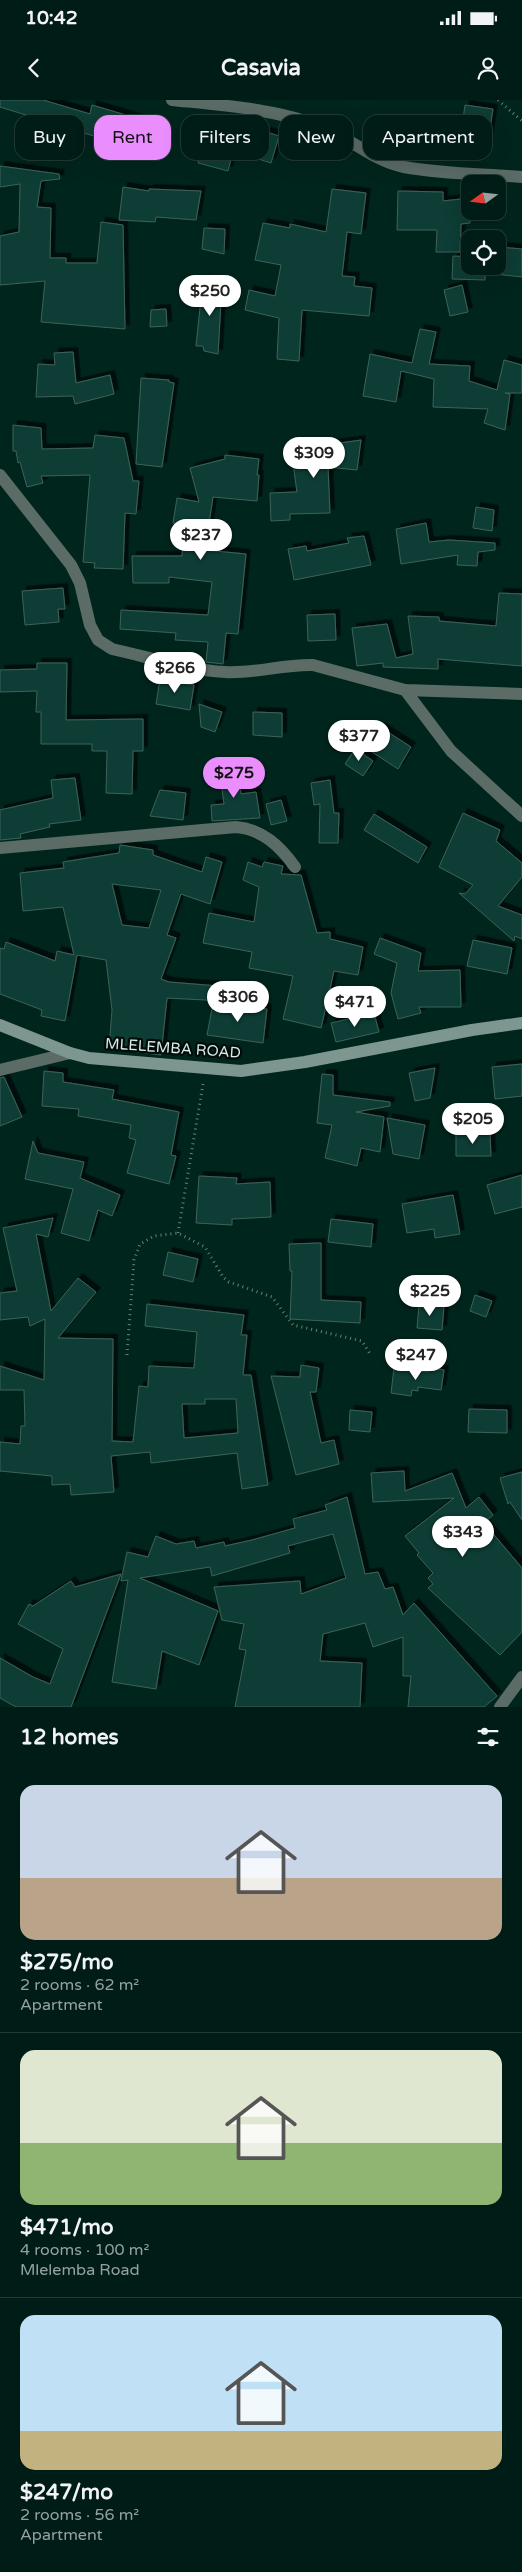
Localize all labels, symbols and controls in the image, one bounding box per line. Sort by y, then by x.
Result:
text: 10:42 [25,7,78,29]
icon: back [20,54,48,82]
icon: person [474,54,502,82]
text: Casavia [221,55,301,81]
chip: Buy [15,115,84,160]
chip: Rent [94,115,171,160]
chip: Filters [181,115,269,160]
chip: New [279,115,353,160]
chip: Apartment [363,115,492,160]
north arrow [461,175,506,220]
map controls [461,175,506,275]
button: locate [461,230,506,275]
pin: $250 [180,274,240,317]
text: $250 [190,281,230,301]
pin: $309 [284,436,344,479]
text: $309 [294,443,334,463]
pin: $237 [171,518,231,561]
text: $237 [181,525,221,545]
pin: $266 [145,652,205,694]
text: $266 [155,658,195,678]
pin: $377 [329,720,389,762]
text: $377 [339,726,379,746]
pin: $275 [204,756,264,799]
text: $275 [214,763,254,783]
pin: $306 [208,980,268,1023]
pin: $471 [325,986,385,1028]
text: $306 [218,987,258,1007]
text: $471 [335,992,375,1012]
street label: MLELEMBA ROAD [105,1034,241,1062]
pin: $205 [443,1102,503,1145]
text: $205 [453,1109,493,1129]
pin: $225 [400,1274,460,1317]
text: $225 [410,1281,450,1301]
pin: $247 [386,1338,446,1381]
text: $247 [396,1345,436,1365]
pin: $343 [433,1516,493,1558]
text: $343 [443,1522,483,1542]
icon: filters [474,1723,502,1751]
text: 12 homes [20,1725,119,1750]
icon: home [216,1817,306,1907]
text: $275/mo [20,1950,114,1975]
text: 2 rooms · 62 m² [20,1975,139,1995]
text: Apartment [20,1995,103,2015]
icon: home [216,2083,306,2173]
text: $471/mo [20,2215,114,2240]
text: 4 rooms · 100 m² [20,2240,149,2260]
text: Mlelemba Road [20,2260,140,2280]
icon: home [216,2348,306,2438]
text: $247/mo [20,2480,113,2505]
text: 2 rooms · 56 m² [20,2505,139,2525]
text: Apartment [20,2525,103,2545]

